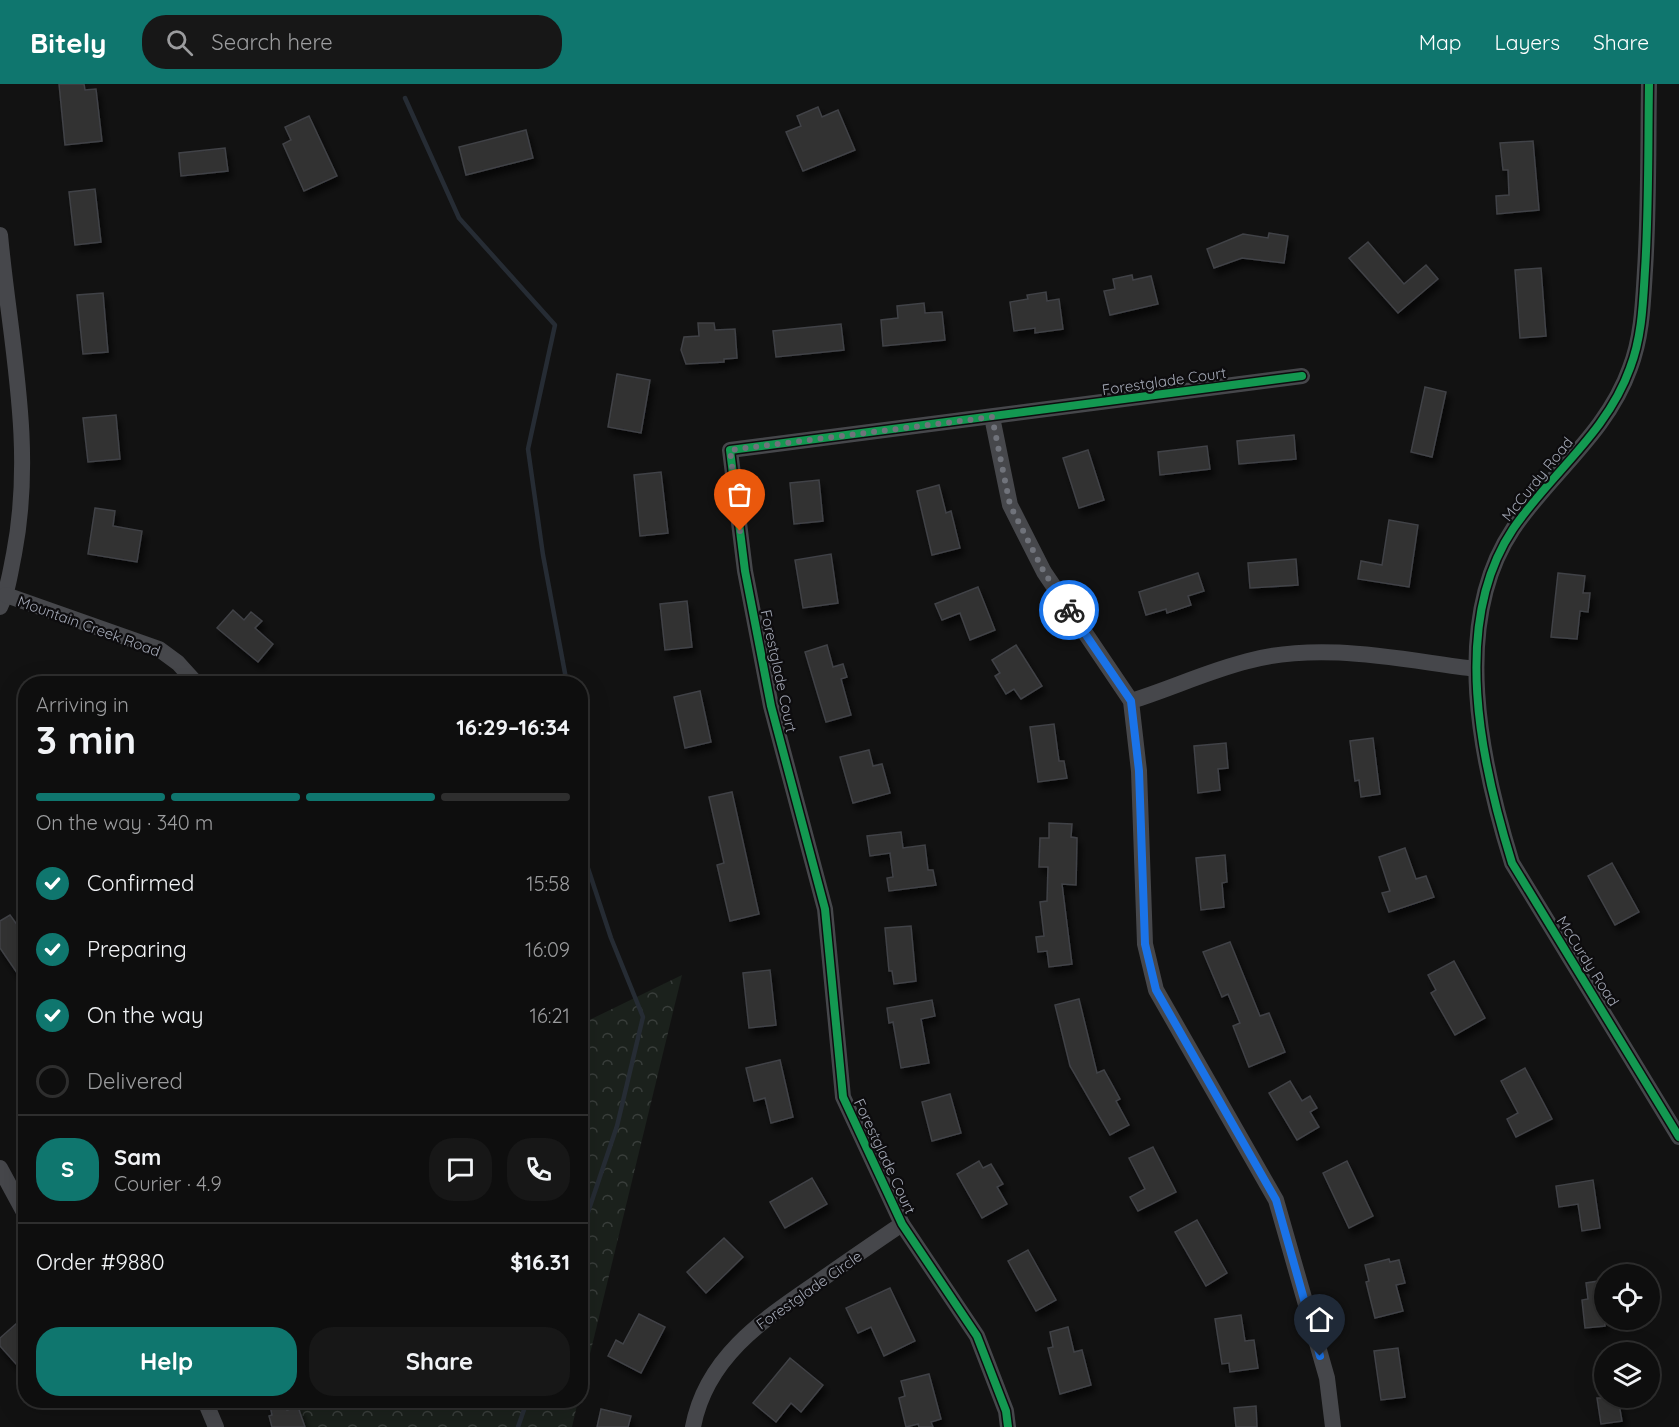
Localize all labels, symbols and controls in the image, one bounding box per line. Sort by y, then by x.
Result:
search box [142,15,562,69]
text: Bitely [30,25,106,60]
icon: search [163,26,196,59]
text: Search here [211,28,333,56]
text: Map [1419,29,1462,55]
text: Layers [1495,29,1560,55]
text: Share [1593,29,1649,55]
street label: Forestglade Court [1101,363,1227,399]
street label: McCurdy Road [1497,433,1577,525]
pin [714,469,765,531]
icon: bag [723,478,756,511]
courier [1039,580,1099,640]
street label: Mountain Creek Road [15,591,163,661]
icon: bike [1053,594,1086,627]
street label: Forestglade Court [757,608,801,734]
text: Arriving in [36,692,129,717]
text: 16:29–16:34 [456,713,570,741]
text: 3 min [36,715,136,764]
text: On the way · 340 m [36,810,213,835]
icon: check [36,867,69,900]
text: Confirmed [87,869,194,897]
text: 15:58 [526,871,570,896]
street label: McCurdy Road [1553,912,1623,1010]
icon: check [36,933,69,966]
text: Preparing [87,935,187,963]
text: 16:09 [525,937,570,962]
icon: check [36,999,69,1032]
text: On the way [87,1001,203,1029]
text: 16:21 [530,1003,570,1028]
text: Delivered [87,1067,183,1095]
street label: Forestglade Court [850,1095,920,1217]
button: chat [429,1138,492,1201]
button: phone [507,1138,570,1201]
text: Sam [114,1143,161,1171]
text: S [61,1155,74,1183]
text: Courier · 4.9 [114,1171,222,1196]
street label: Forestglade Circle [752,1246,866,1334]
text: Order #9880 [36,1248,165,1276]
text: $16.31 [510,1248,570,1276]
map controls [1594,1264,1660,1408]
button: locate [1594,1264,1660,1330]
pin [1294,1294,1345,1356]
icon: home [1303,1303,1336,1336]
button: Help [36,1327,297,1396]
button: Share [309,1327,570,1396]
button: layers [1594,1342,1660,1408]

